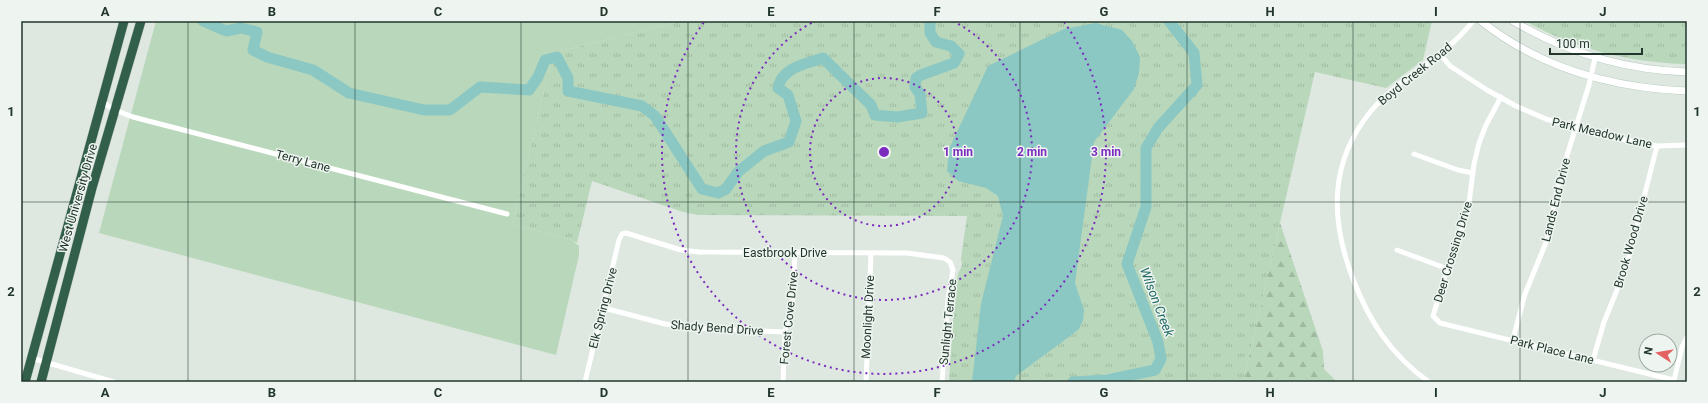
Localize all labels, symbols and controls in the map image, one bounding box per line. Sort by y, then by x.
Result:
text: A [101,4,110,19]
text: B [268,4,276,19]
text: C [434,4,443,19]
text: D [600,4,608,19]
text: E [767,4,775,19]
text: F [933,4,941,19]
text: G [1100,4,1109,19]
text: H [1265,4,1275,19]
text: I [1434,4,1438,19]
text: J [1599,4,1607,19]
scale bar [1550,30,1642,56]
text: 100 m [1556,37,1590,51]
street label: Boyd Creek Road [1375,40,1455,108]
text: 1 [7,104,15,119]
text: 1 [1693,104,1701,119]
street label: Park Meadow Lane [1551,115,1653,151]
street label: West University Drive [56,142,100,254]
centre of rings [877,145,891,159]
text: 1 min [943,145,973,159]
text: 2 min [1017,145,1047,159]
text: 3 min [1091,145,1121,159]
street label: Terry Lane [274,147,332,175]
street label: Lands End Drive [1539,157,1573,243]
street label: Brook Wood Drive [1611,194,1651,290]
street label: Deer Crossing Drive [1431,200,1475,304]
street label: Eastbrook Drive [743,246,827,260]
water label: Wilson Creek [1137,265,1177,339]
street label: Elk Spring Drive [586,266,620,350]
street label: Forest Cove Drive [777,271,801,365]
street label: Moonlight Drive [859,275,877,359]
street label: Sunlight Terrace [937,278,959,366]
text: 2 [7,284,15,299]
text: 2 [1693,284,1701,299]
street label: Shady Bend Drive [670,318,764,338]
street label: Park Place Lane [1509,333,1595,367]
north arrow [1638,333,1678,373]
text: N [1642,346,1656,356]
text: A [101,385,110,400]
text: B [268,385,276,400]
text: C [434,385,443,400]
text: D [600,385,608,400]
text: E [767,385,775,400]
text: F [933,385,941,400]
text: G [1100,385,1109,400]
text: H [1265,385,1275,400]
text: I [1434,385,1438,400]
text: J [1599,385,1607,400]

